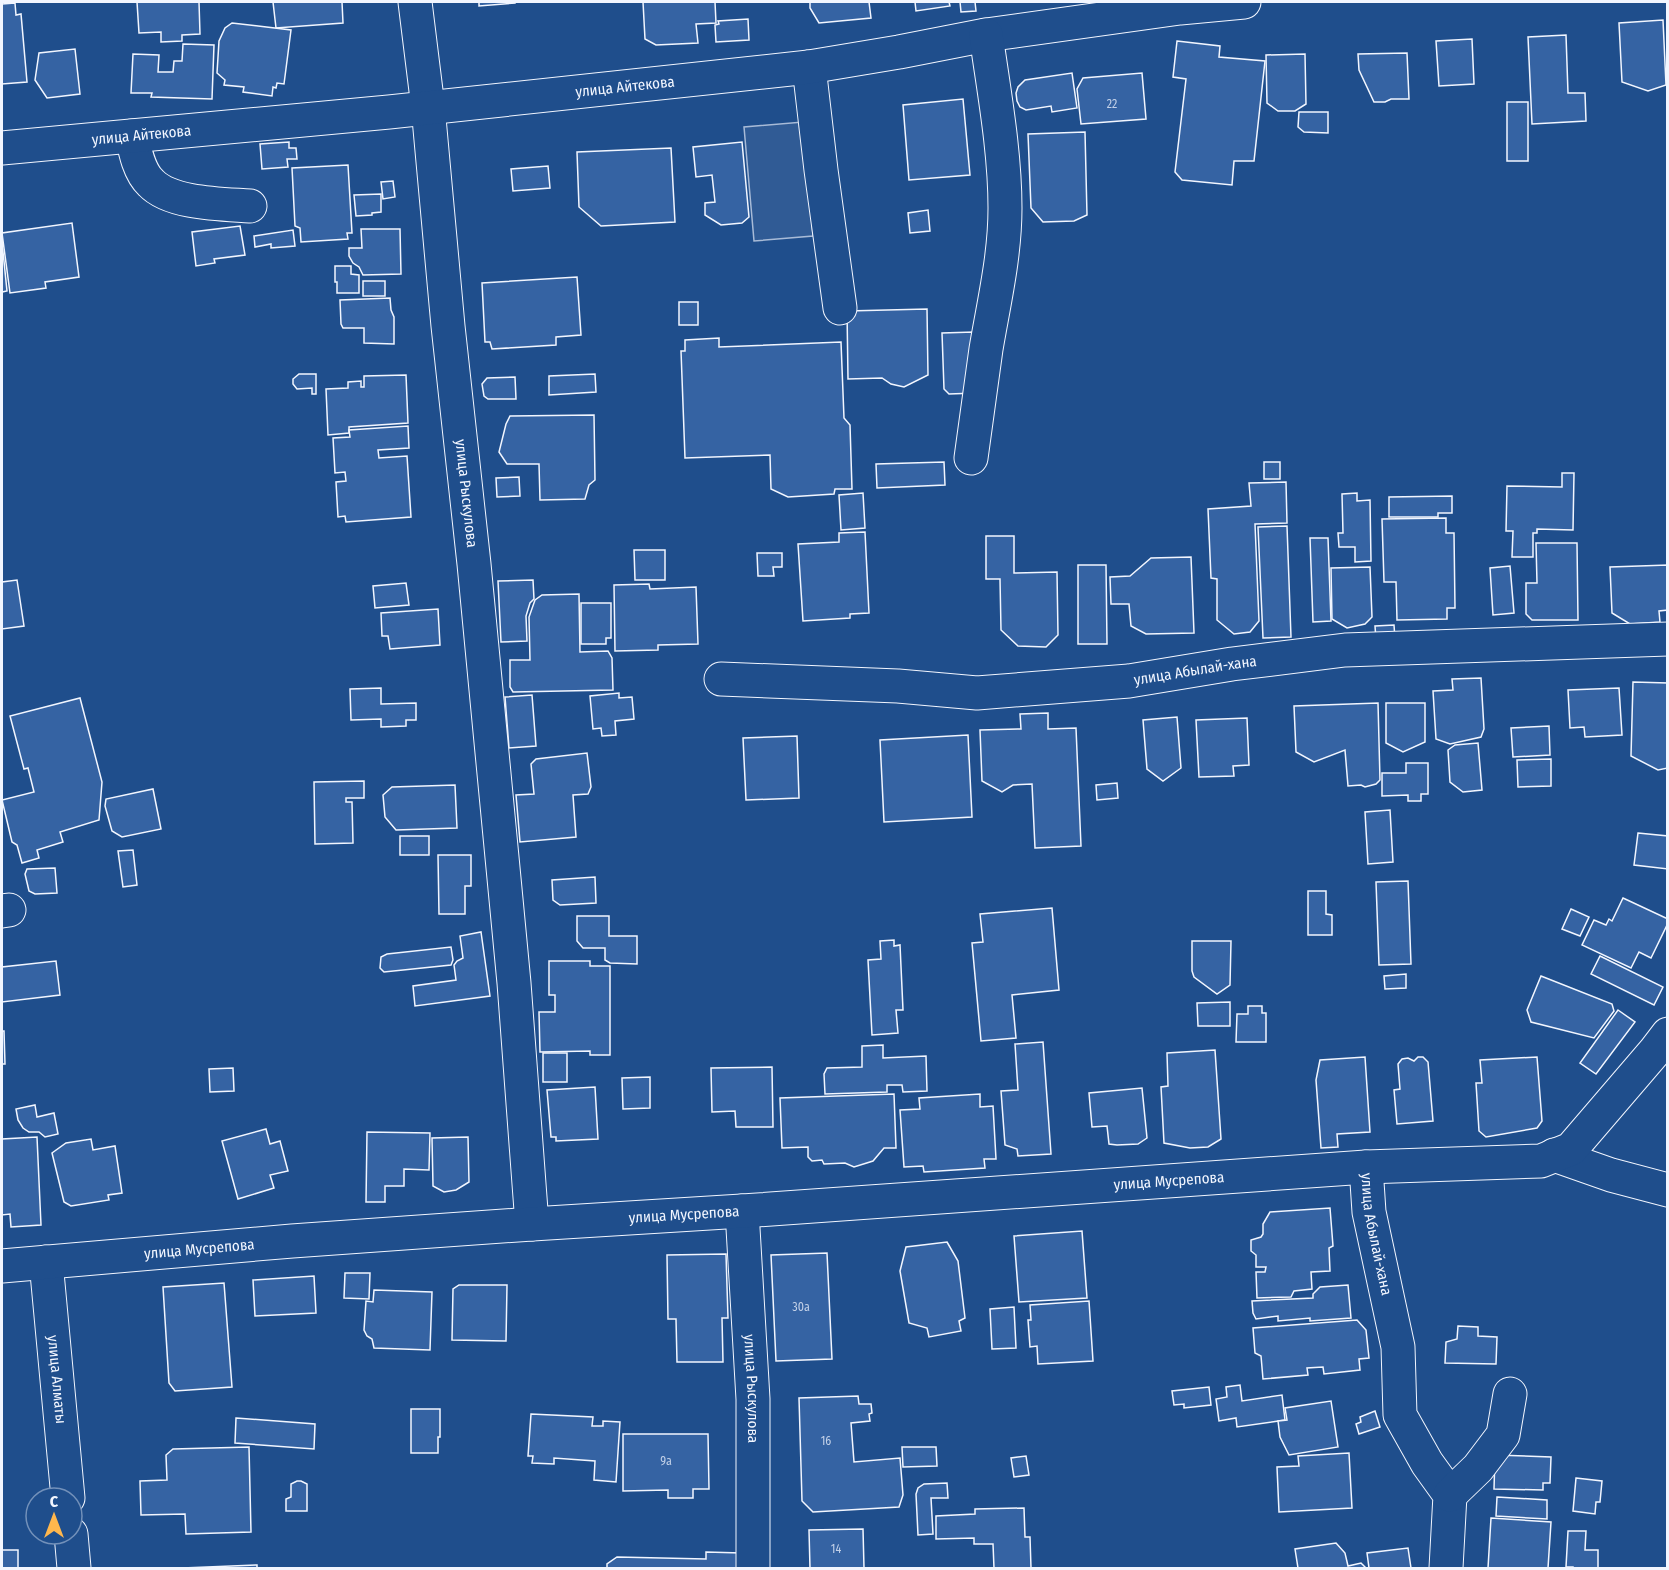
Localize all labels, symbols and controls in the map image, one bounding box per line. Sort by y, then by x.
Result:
street label: улица Айтекова [574,72,676,101]
house number: 22 [1107,97,1117,111]
street label: улица Айтекова [91,121,192,149]
street label: улица Рыскулова [451,438,481,548]
street label: улица Абылай-хана [1133,652,1258,689]
street label: улица Мусрепова [1113,1168,1225,1194]
street label: улица Абылай-хана [1357,1172,1396,1297]
street label: улица Мусрепова [628,1202,740,1227]
street label: улица Мусрепова [143,1235,255,1263]
house number: 30а [792,1300,810,1314]
street label: улица Алматы [44,1334,70,1425]
street label: улица Рыскулова [740,1334,762,1443]
house number: 16 [821,1434,831,1448]
house number: 9а [660,1454,672,1468]
north arrow [24,1486,84,1546]
text: С [50,1492,59,1511]
house number: 14 [831,1542,841,1556]

